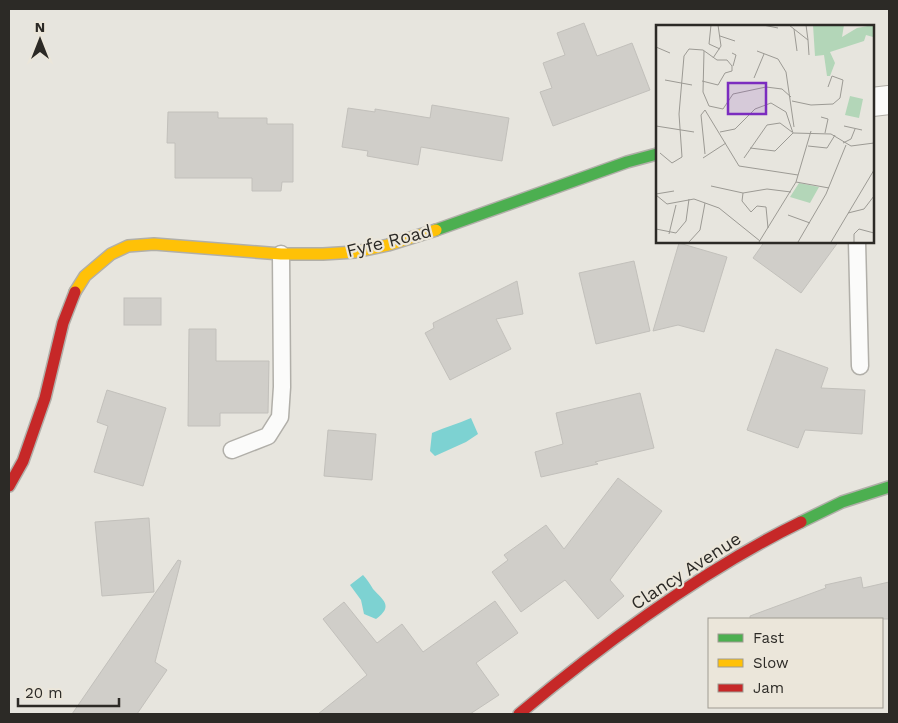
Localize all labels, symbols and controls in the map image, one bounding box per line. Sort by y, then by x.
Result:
north arrow [15,15,65,65]
text: N [35,19,45,35]
inset map [656,25,873,242]
street label: Fyfe Road [344,220,434,261]
street label: Clancy Avenue [627,527,745,614]
legend [708,618,883,708]
text: Fast [753,629,785,647]
text: Slow [753,654,789,672]
scale bar [18,676,119,708]
text: Jam [753,679,784,697]
text: 20 m [25,684,63,702]

